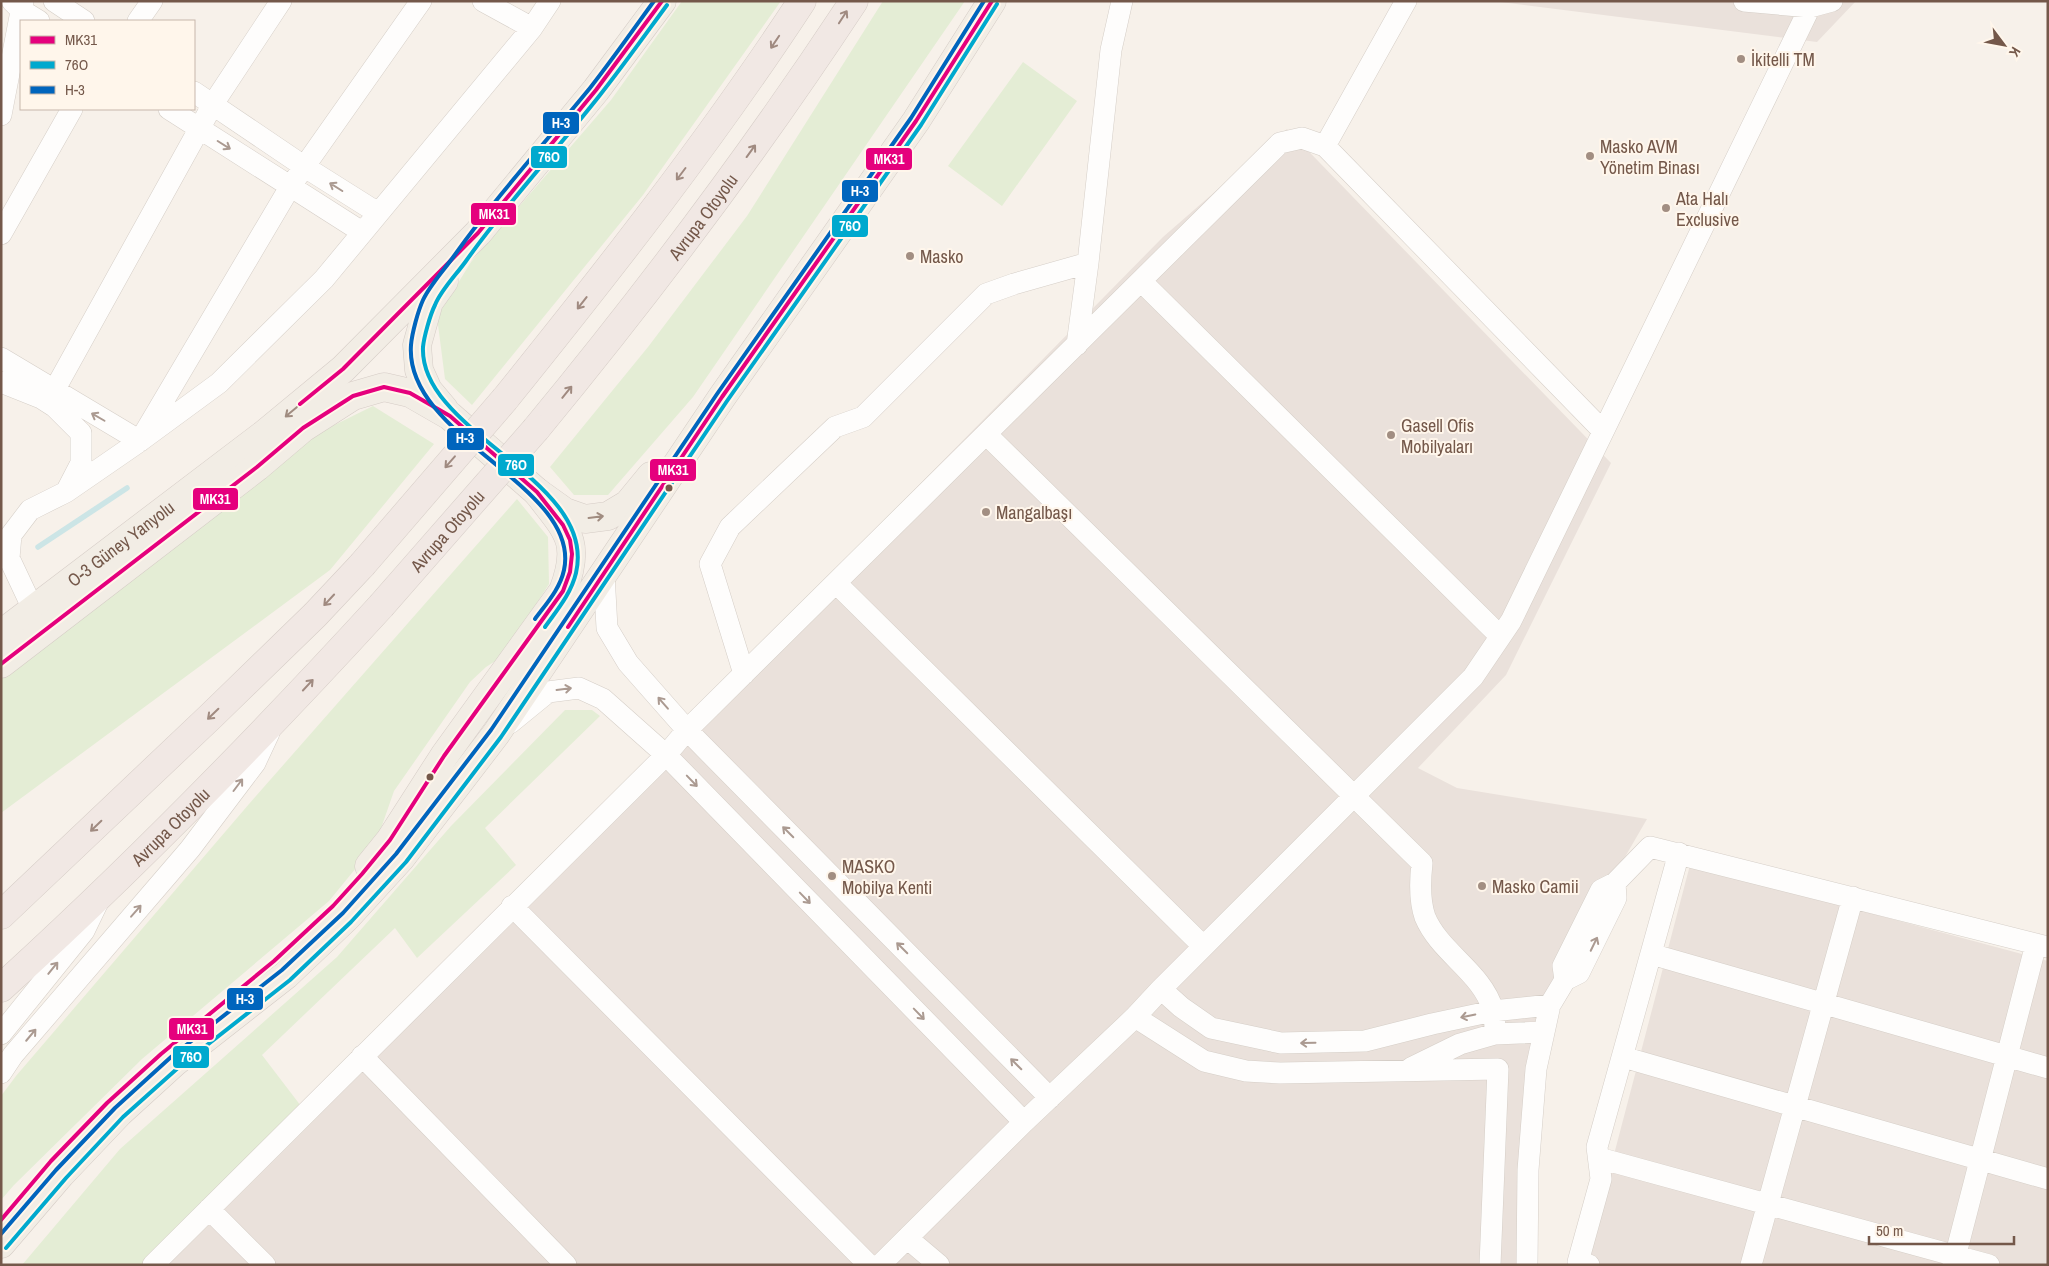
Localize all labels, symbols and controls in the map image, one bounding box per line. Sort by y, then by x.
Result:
one-way arrow [838,11,848,25]
legend [20,20,195,110]
north arrow [1979,20,2029,70]
text: MK31 [65,29,97,50]
one-way arrow [770,35,780,49]
text: K [2005,44,2025,61]
place label: İkitelli TM [1751,47,1815,72]
marker: İkitelli TM [1735,53,1747,65]
text: 76O [65,54,88,75]
text: H-3 [65,79,85,100]
line badge: H-3 [542,111,580,135]
text: H-3 [552,114,570,132]
place label: Masko AVM Yönetim Binası [1600,134,1700,180]
one-way arrow [217,141,231,151]
one-way arrow [746,144,756,158]
line badge: 76O [530,145,568,169]
line badge: MK31 [865,147,913,171]
text: 76O [538,148,560,166]
text: MK31 [874,150,905,168]
marker: Masko AVM Yönetim Binası [1584,150,1596,162]
one-way arrow [675,167,686,180]
street label: Avrupa Otoyolu [662,168,743,266]
line badge: H-3 [841,179,879,203]
one-way arrow [330,182,344,192]
text: H-3 [851,182,869,200]
place label: Ata Halı Exclusive [1675,186,1739,232]
line badge: MK31 [470,202,517,226]
marker: Ata Halı Exclusive [1660,202,1672,214]
text: MK31 [479,205,510,223]
line badge: 76O [831,214,869,238]
text: 76O [839,217,861,235]
place label: Masko [920,244,963,269]
marker: Masko [904,250,916,262]
one-way arrow [576,296,587,309]
one-way arrow [562,385,573,398]
one-way arrow [285,406,298,417]
one-way arrow [90,412,105,422]
place label: Gasell Ofis Mobilyaları [1401,413,1474,459]
line badge: H-3 [446,427,485,451]
text: H-3 [456,429,474,447]
marker: Gasell Ofis Mobilyaları [1385,429,1397,441]
line badge: 76O [497,453,535,477]
one-way arrow [445,455,456,468]
text: 76O [505,456,527,474]
line badge: MK31 [649,458,697,482]
text: MK31 [658,461,689,479]
unlabelled marker [664,483,674,493]
street label: Avrupa Otoyolu [403,484,490,578]
line badge: MK31 [192,487,239,511]
text: MK31 [200,490,231,508]
street label: O-3 Güney Yanyolu [62,494,179,592]
place label: Mangalbaşı [996,500,1072,525]
marker: Mangalbaşı [980,506,992,518]
one-way arrow [587,512,603,522]
one-way arrow [323,594,335,606]
one-way arrow [302,679,314,692]
one-way arrow [556,684,572,694]
one-way arrow [657,696,669,709]
one-way arrow [207,708,219,720]
unlabelled marker [425,772,435,782]
one-way arrow [686,775,698,788]
one-way arrow [233,779,244,792]
street label: Avrupa Otoyolu [125,782,215,872]
one-way arrow [90,820,102,832]
one-way arrow [782,826,794,839]
place label: MASKO Mobilya Kenti [842,854,932,900]
marker: MASKO Mobilya Kenti [826,870,838,882]
place label: Masko Camii [1492,874,1579,899]
marker: Masko Camii [1476,880,1488,892]
one-way arrow [799,891,811,903]
one-way arrow [130,905,141,918]
one-way arrow [1590,937,1599,952]
one-way arrow [896,942,908,954]
one-way arrow [48,962,59,975]
line badge: H-3 [226,987,264,1011]
text: H-3 [236,990,254,1008]
one-way arrow [913,1008,925,1020]
one-way arrow [1460,1012,1476,1022]
line badge: MK31 [168,1017,215,1041]
text: MK31 [177,1020,208,1038]
one-way arrow [25,1028,36,1041]
one-way arrow [1300,1038,1316,1047]
line badge: 76O [172,1045,210,1069]
text: 76O [180,1048,202,1066]
one-way arrow [1010,1057,1022,1070]
scale bar [1869,1214,2014,1246]
text: 50 m [1876,1220,1903,1241]

